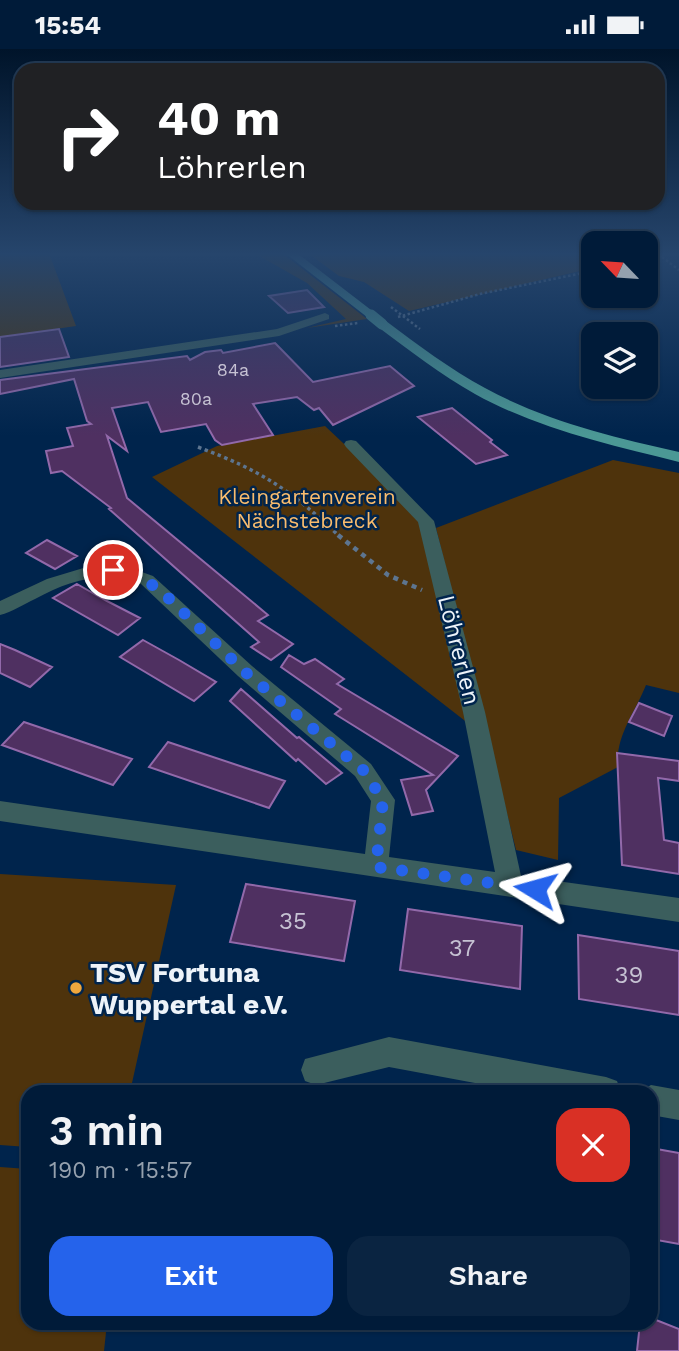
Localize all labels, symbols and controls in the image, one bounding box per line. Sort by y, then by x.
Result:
text: 15:54 [35,10,101,40]
text: 40 m [157,89,280,147]
icon: right [42,91,133,182]
text: Löhrerlen [157,148,307,186]
north arrow [581,231,658,308]
map controls [581,231,658,399]
button: layers [581,322,658,399]
house number: 84a [217,359,249,380]
house number: 80a [180,388,212,409]
park label: Kleingartenverein Nächstebreck [218,484,396,533]
pin [83,540,143,600]
icon: arrive [94,551,132,589]
street label: Löhrerlen [432,592,486,708]
position arrow [498,852,572,926]
house number: 35 [279,907,307,935]
house number: 37 [449,934,475,962]
place label: TSV Fortuna Wuppertal e.V. [90,956,288,1021]
house number: 39 [615,961,643,989]
marker: TSV Fortuna Wuppertal e.V. [68,980,84,996]
text: 3 min [49,1106,164,1155]
button: close [556,1108,630,1182]
text: 190 m · 15:57 [49,1157,192,1184]
button: Exit [49,1236,333,1316]
button: Share [347,1236,630,1316]

